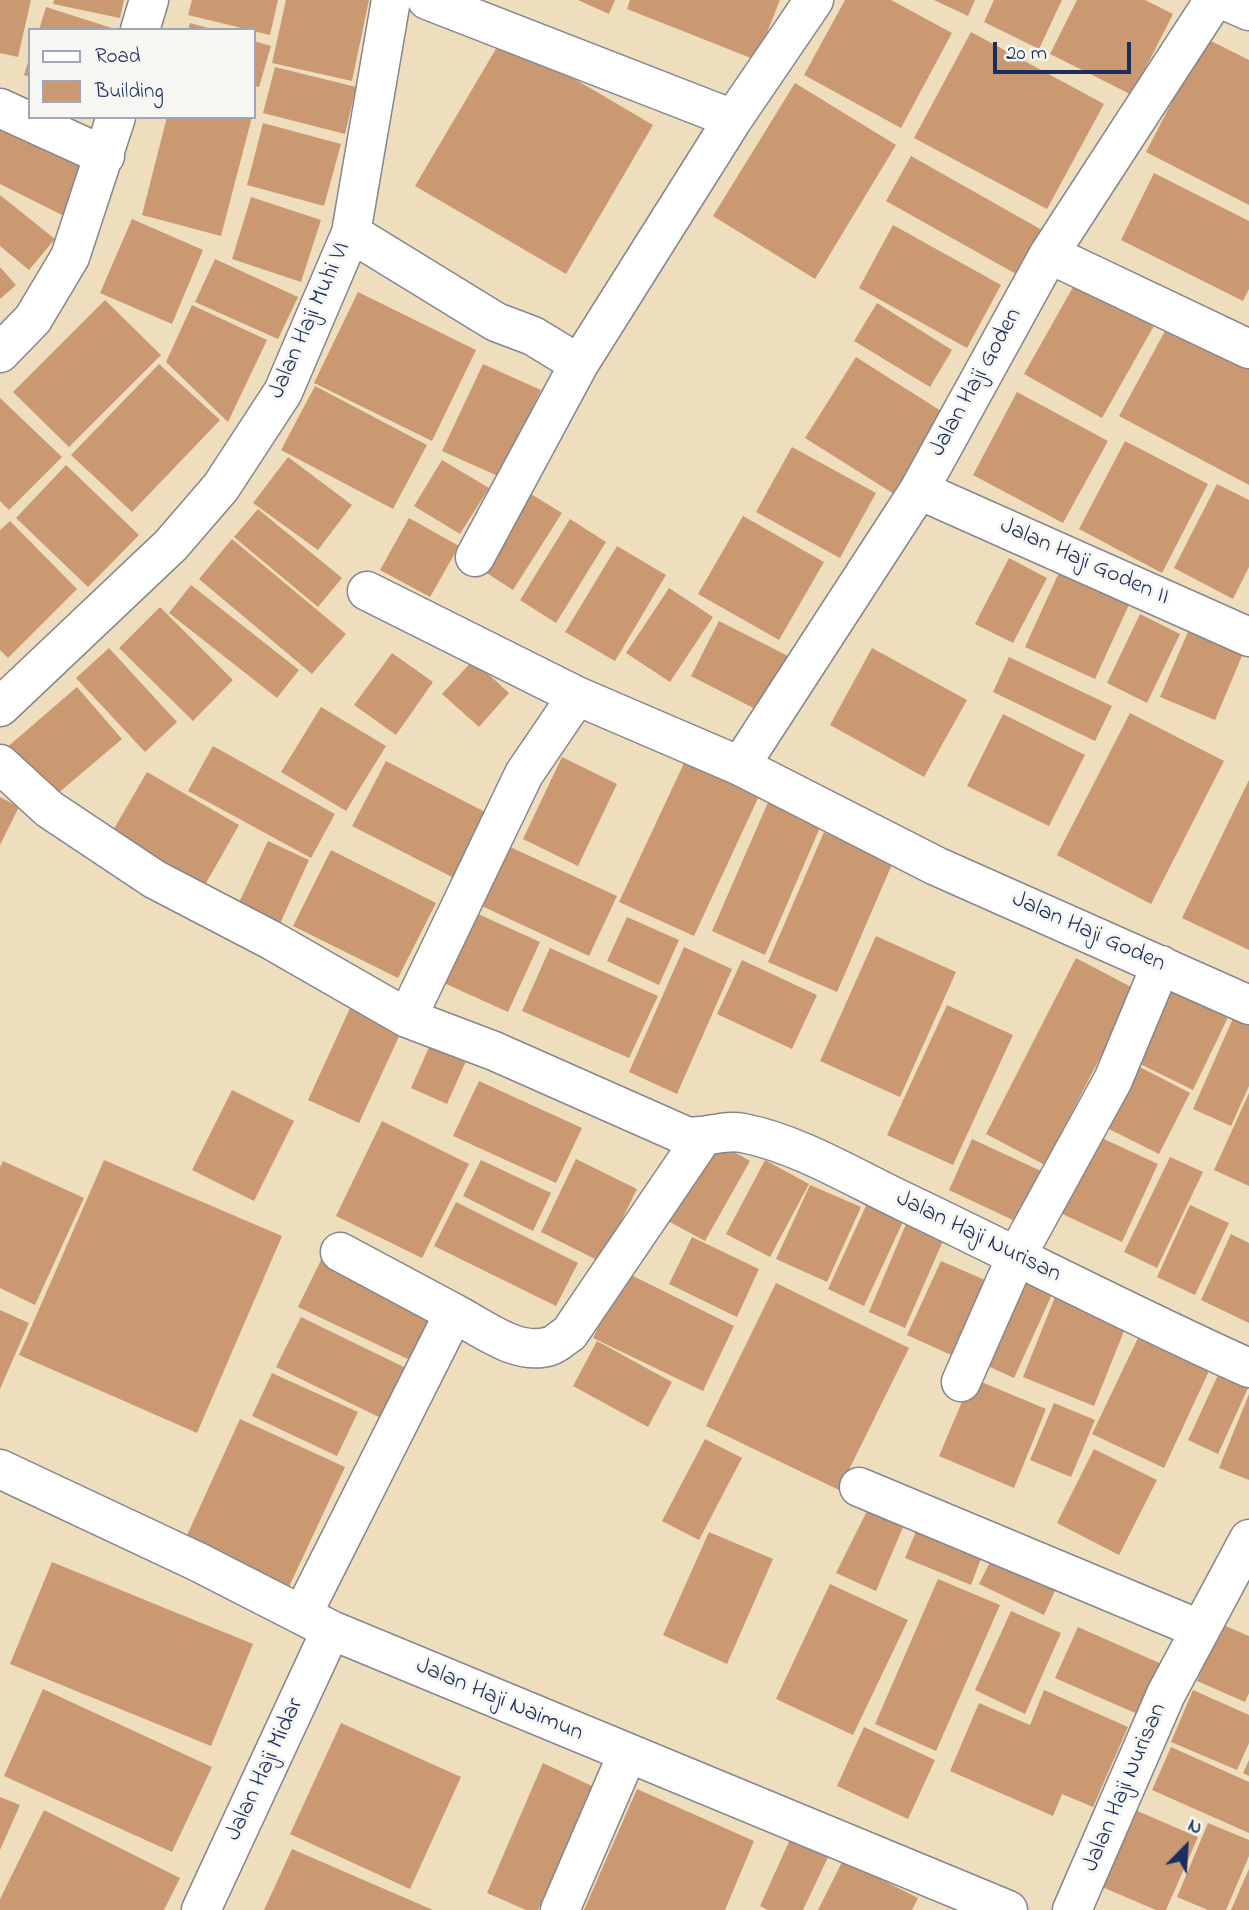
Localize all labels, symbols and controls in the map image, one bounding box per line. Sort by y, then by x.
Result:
legend [28,28,256,119]
scale bar [997,28,1135,72]
text: 20 m [1006,39,1047,69]
text: Road [95,42,141,72]
text: Building [95,77,164,107]
street label: Jalan Haji Muhi VI [264,238,358,404]
street label: Jalan Haji Goden [924,304,1030,462]
street label: Jalan Haji Goden II [995,513,1173,613]
street label: Jalan Haji Goden [1007,886,1169,980]
street label: Jalan Haji Nurisan [891,1186,1065,1290]
street label: Jalan Haji Naimun [411,1653,587,1749]
street label: Jalan Haji Midar [220,1694,312,1846]
street label: Jalan Haji Nurisan [1078,1699,1174,1877]
north arrow [1151,1812,1221,1882]
text: N [1183,1812,1206,1842]

